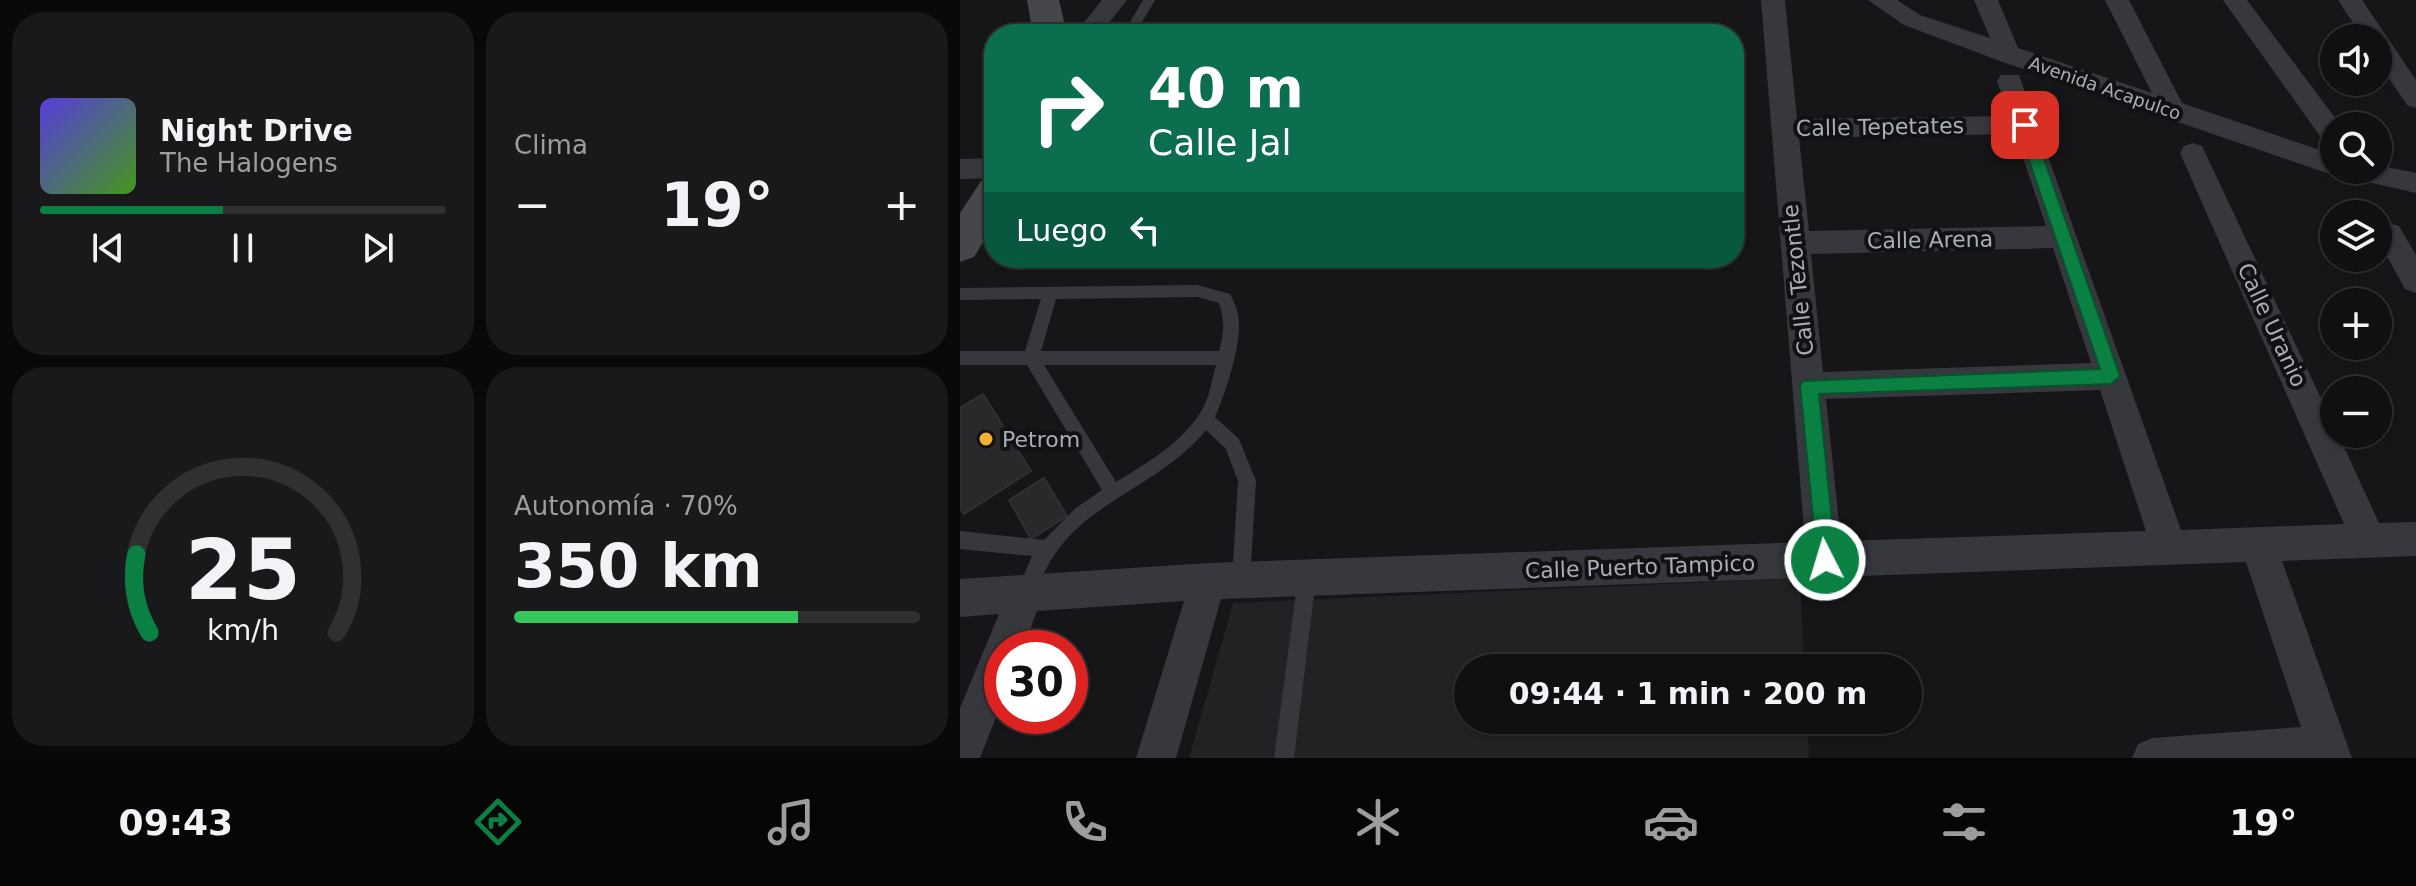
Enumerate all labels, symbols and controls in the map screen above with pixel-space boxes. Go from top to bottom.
map controls [2320,24,2392,448]
button: sound [2320,24,2392,96]
street label: Avenida Acapulco [2026,52,2184,124]
text: 40 m [1148,55,1304,120]
icon: right [1016,56,1120,160]
pin [1991,91,2059,159]
icon: arrive [2003,103,2047,147]
button: search [2320,112,2392,184]
text: Night Drive [160,113,353,148]
street label: Calle Tepetates [1796,113,1964,141]
text: Calle Jal [1148,122,1291,163]
text: Clima [514,130,588,160]
text: The Halogens [160,148,338,178]
text: 19° [660,170,774,240]
text: − [514,179,551,230]
text: + [883,179,920,230]
button: layers [2320,200,2392,272]
street label: Calle Tezontle [1778,203,1818,357]
icon: left [1123,208,1167,252]
text: Luego [1016,213,1107,248]
icon: previous [86,226,130,270]
icon: pause [221,226,265,270]
icon: next [356,226,400,270]
street label: Calle Arena [1867,226,1993,254]
street label: Calle Uranio [2232,259,2312,391]
button: + [2320,288,2392,360]
button: − [2320,376,2392,448]
place label: Petrom [1002,427,1080,452]
marker: Petrom [977,430,995,448]
text: Autonomía · 70% [514,491,738,521]
position arrow [1783,518,1867,602]
text: 25 [185,521,301,618]
text: 350 km [514,531,763,601]
street label: Calle Puerto Tampico [1524,550,1756,584]
text: km/h [207,613,279,647]
speed limit sign: 30 [984,630,1088,734]
text: 09:44 · 1 min · 200 m [1509,676,1867,711]
icon: directions [470,794,526,850]
icon: music [763,794,819,850]
icon: phone [1057,794,1113,850]
icon: climate [1350,794,1406,850]
icon: car [1643,794,1699,850]
icon: filters [1936,794,1992,850]
text: 09:43 [119,802,233,843]
text: 19° [2229,802,2297,843]

